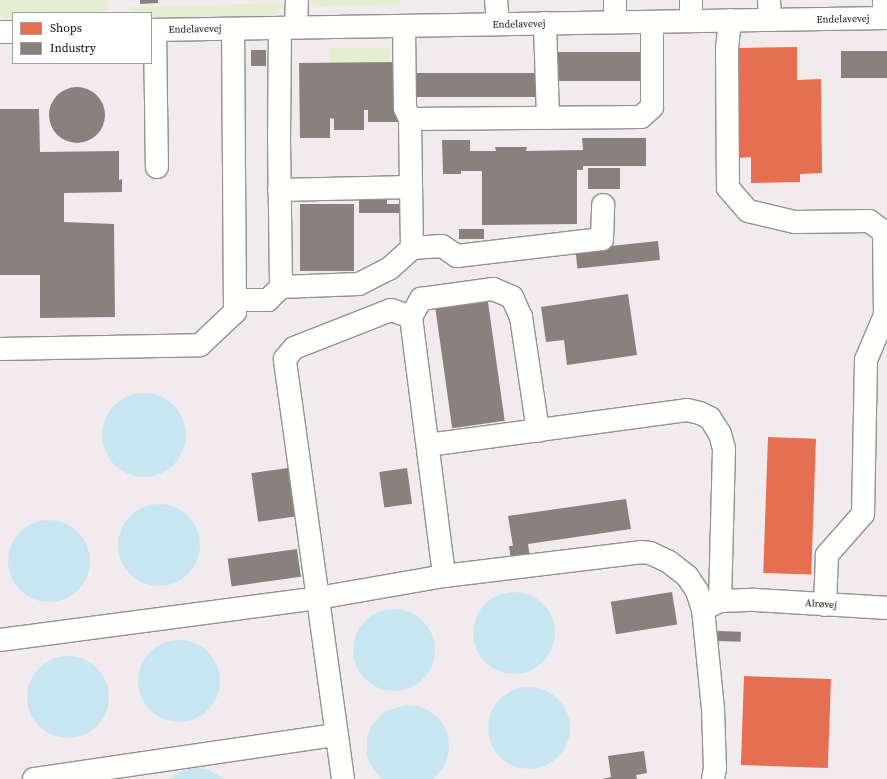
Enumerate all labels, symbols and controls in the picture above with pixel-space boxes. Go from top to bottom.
legend [12,12,152,64]
street label: Endelavevej [816,13,870,25]
street label: Endelavevej [492,18,546,30]
text: Shops [50,20,82,36]
street label: Endelavevej [168,23,222,35]
text: Industry [50,40,96,56]
street label: Alrøvej [805,597,837,611]

